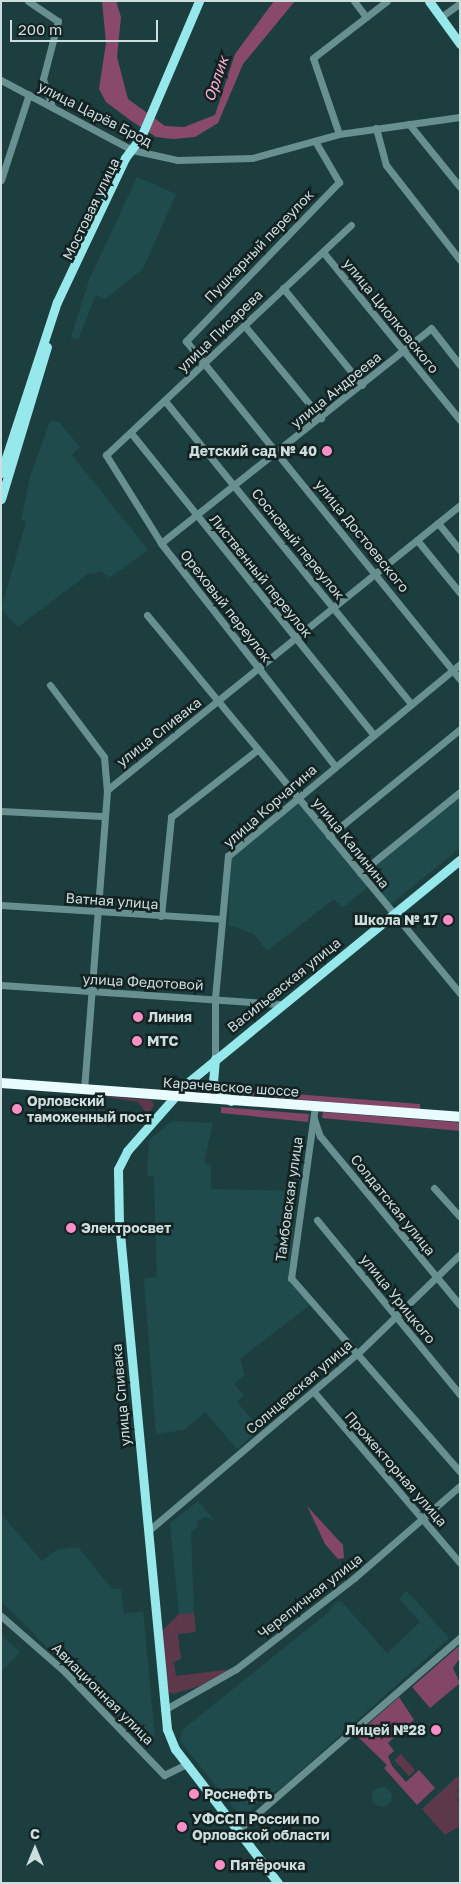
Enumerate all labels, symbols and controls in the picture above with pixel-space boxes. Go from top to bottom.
scale bar [12,10,160,42]
text: 200 m [18,20,62,38]
water label: Орлик [200,54,232,104]
street label: улица Царёв Брод [35,78,155,150]
street label: Мостовая улица [59,155,123,263]
street label: Пушкарный переулок [201,186,317,306]
street label: улица Циолковского [340,255,442,377]
street label: улица Писарева [174,286,266,376]
street label: улица Андреева [287,348,385,432]
place label: Детский сад № 40 [189,443,317,459]
marker: Детский сад № 40 [321,445,333,457]
street label: улица Достоевского [311,476,413,596]
street label: Сосновый переулок [248,485,348,603]
street label: Лиственный переулок [206,511,316,641]
street label: Ореховый переулок [177,546,275,666]
street label: улица Спивака [113,694,205,770]
street label: улица Корчагина [220,761,320,851]
street label: улица Калинина [309,794,393,892]
street label: Ватная улица [65,889,159,913]
place label: Школа № 17 [354,912,438,928]
marker: Школа № 17 [442,914,454,926]
street label: Васильевская улица [224,934,344,1036]
street label: улица Федотовой [82,970,204,994]
place label: Линия [148,1009,192,1025]
marker: Линия [132,1011,144,1023]
place label: МТС [147,1033,178,1049]
marker: МТС [131,1035,143,1047]
street label: Карачевское шоссе [162,1074,300,1100]
place label: Орловский таможенный пост [27,1093,152,1126]
marker: Орловский таможенный пост [11,1103,23,1115]
street label: Тамбовская улица [272,1135,306,1263]
street label: Солдатская улица [347,1151,439,1259]
place label: Электросвет [81,1220,171,1236]
marker: Электросвет [65,1222,77,1234]
street label: улица Урицкого [357,1251,439,1347]
street label: Солнцевская улица [242,1336,356,1438]
street label: улица Спивака [108,1343,134,1447]
street label: Прожекторная улица [341,1408,451,1530]
street label: Черепичная улица [254,1550,366,1642]
street label: Авиационная улица [49,1640,157,1748]
place label: Лицей №28 [345,1722,426,1738]
marker: Лицей №28 [430,1724,442,1736]
place label: Роснефть [204,1786,272,1802]
marker: Роснефть [188,1788,200,1800]
place label: УФССП России по Орловской области [192,1811,330,1844]
marker: УФССП России по Орловской области [176,1821,188,1833]
north arrow [10,1824,60,1874]
text: С [30,1825,40,1842]
place label: Пятёрочка [230,1857,305,1873]
marker: Пятёрочка [214,1859,226,1871]

